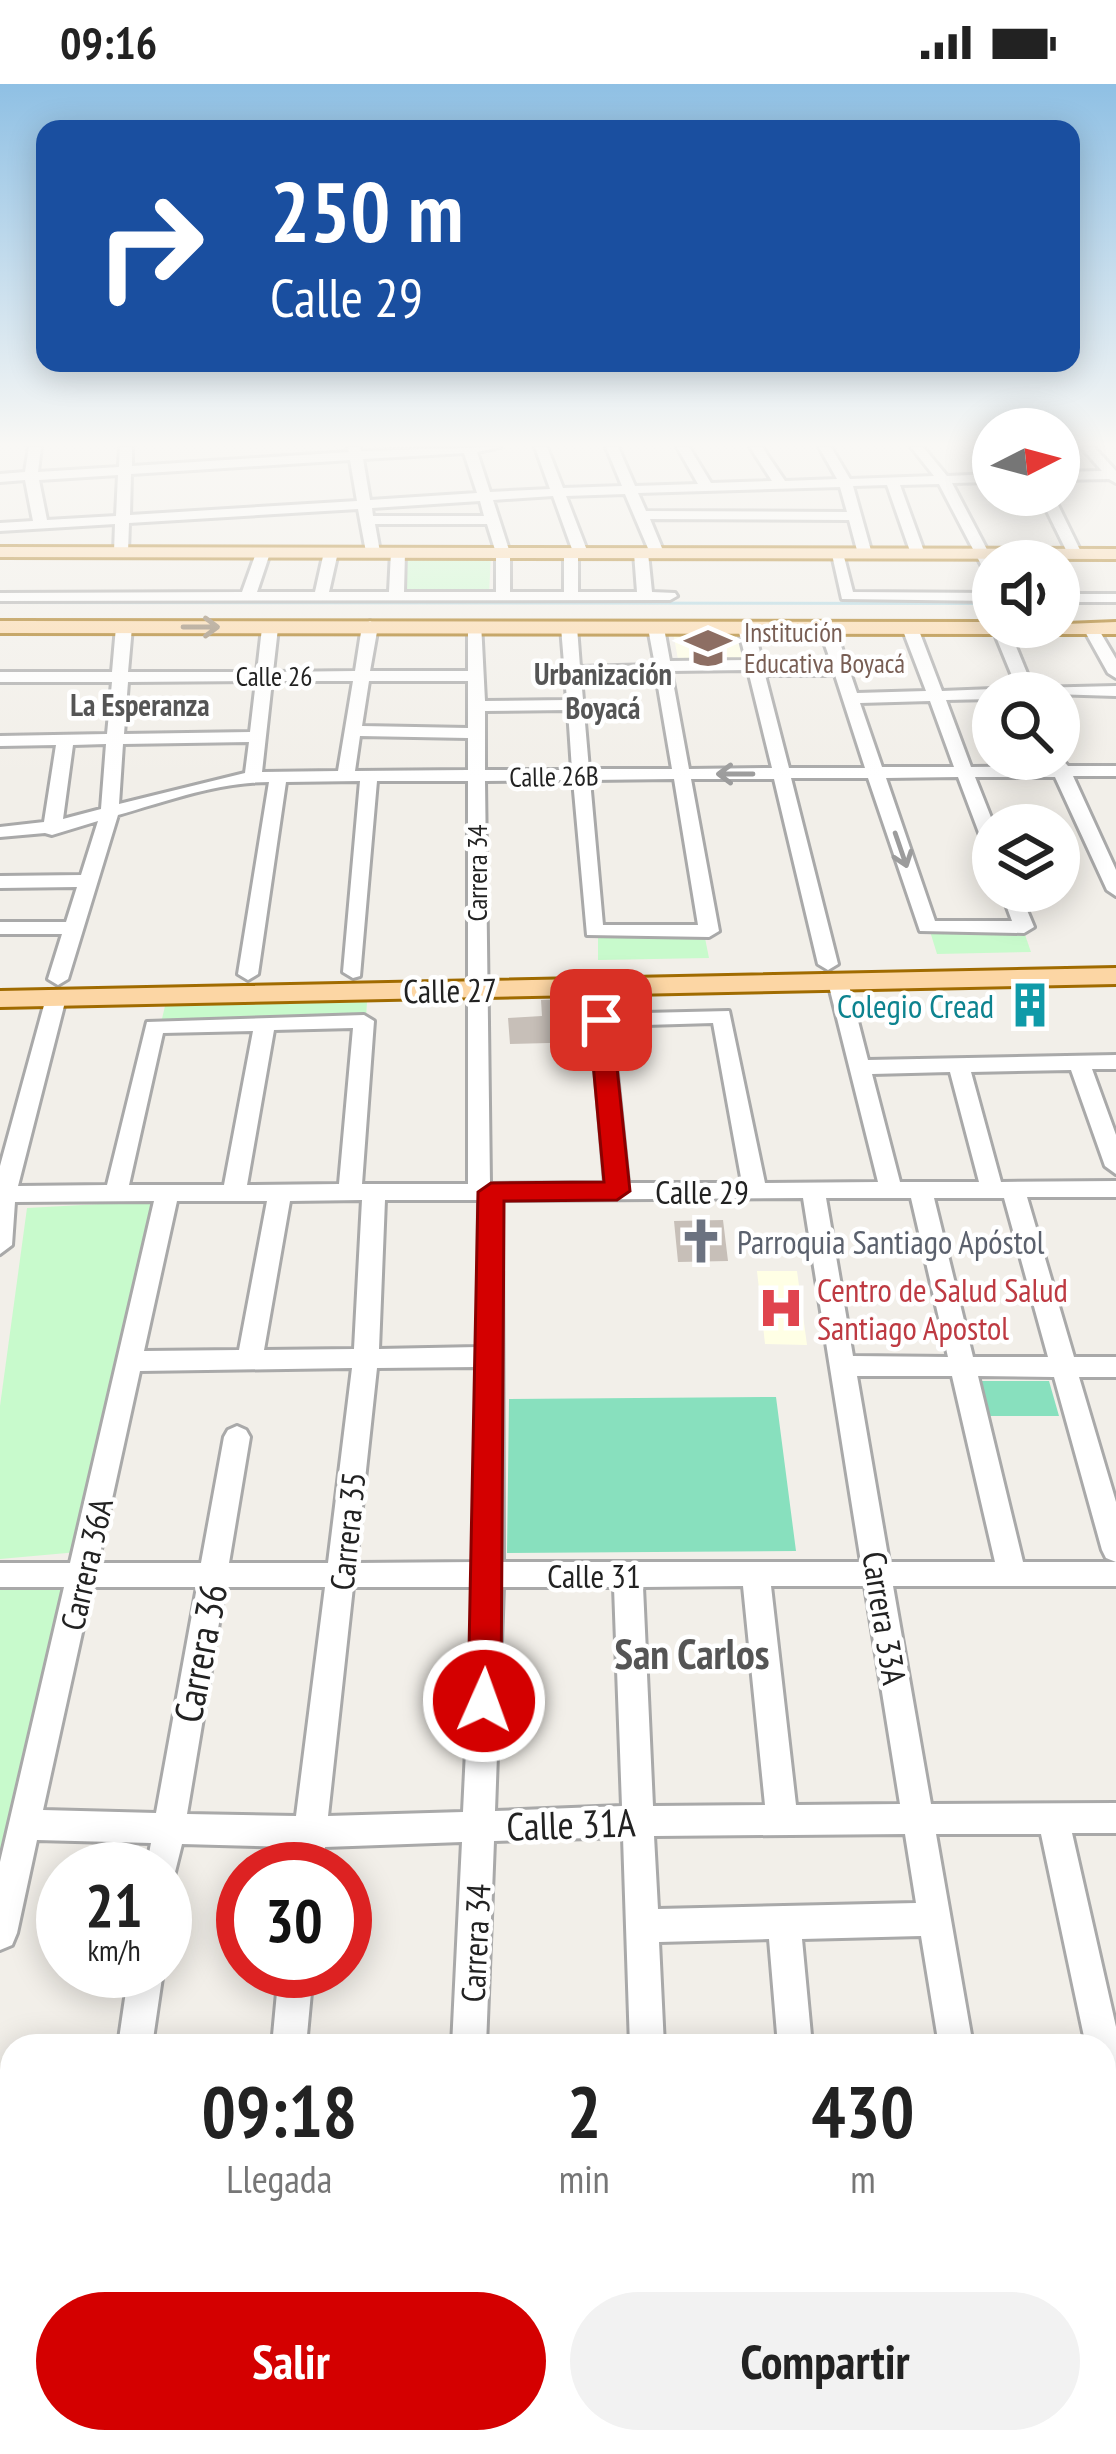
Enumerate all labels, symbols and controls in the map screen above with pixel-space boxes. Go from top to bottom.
text: 09:16 [60,13,157,71]
text: 250 m [270,156,463,265]
icon: right [72,168,228,324]
text: Calle 29 [270,262,423,332]
north arrow [972,408,1080,516]
map controls [972,408,1080,912]
button: sound [972,540,1080,648]
place label: Institución Educativa Boyacá [744,615,905,680]
one-way arrow [181,616,220,638]
school or university icon: Institución Educativa Boyacá [683,623,733,673]
district label: Urbanización Boyacá [534,654,672,727]
street label: Calle 26 [236,659,312,693]
button: search [972,672,1080,780]
district label: La Esperanza [70,685,210,724]
street label: Calle 26B [509,758,599,794]
one-way arrow [716,763,755,785]
button: layers [972,804,1080,912]
street label: Carrera 34 [460,825,494,921]
one-way arrow [891,830,913,868]
street label: Calle 27 [403,968,497,1012]
pin [550,969,652,1071]
building icon: Colegio Cread [1005,980,1055,1030]
place label: Colegio Cread [837,984,994,1027]
icon: arrive [568,987,634,1053]
street label: Calle 29 [655,1170,749,1213]
church icon: Parroquia Santiago Apóstol [676,1216,726,1266]
place label: Parroquia Santiago Apóstol [737,1220,1045,1263]
place label: Centro de Salud Salud Santiago Apostol [817,1268,1068,1349]
hospital icon: Centro de Salud Salud Santiago Apostol [756,1283,806,1333]
street label: Carrera 35 [319,1470,375,1592]
street label: Carrera 36A [50,1493,122,1634]
street label: Carrera 33A [853,1548,917,1688]
street label: Calle 31 [547,1554,641,1597]
street label: Carrera 36 [162,1579,238,1727]
district label: San Carlos [615,1626,769,1681]
position arrow [421,1638,547,1764]
street label: Calle 31A [506,1796,637,1852]
speed limit sign: 30 [216,1842,372,1998]
text: 21 [85,1866,143,1944]
street label: Carrera 34 [450,1883,500,2003]
text: km/h [87,1930,141,1969]
text: 09:18 [202,2064,357,2157]
text: 2 [567,2064,601,2157]
text: 430 [811,2064,914,2157]
text: Llegada [226,2153,332,2204]
text: min [559,2153,610,2204]
text: m [850,2153,876,2204]
button: Salir [36,2292,546,2430]
button: Compartir [570,2292,1080,2430]

